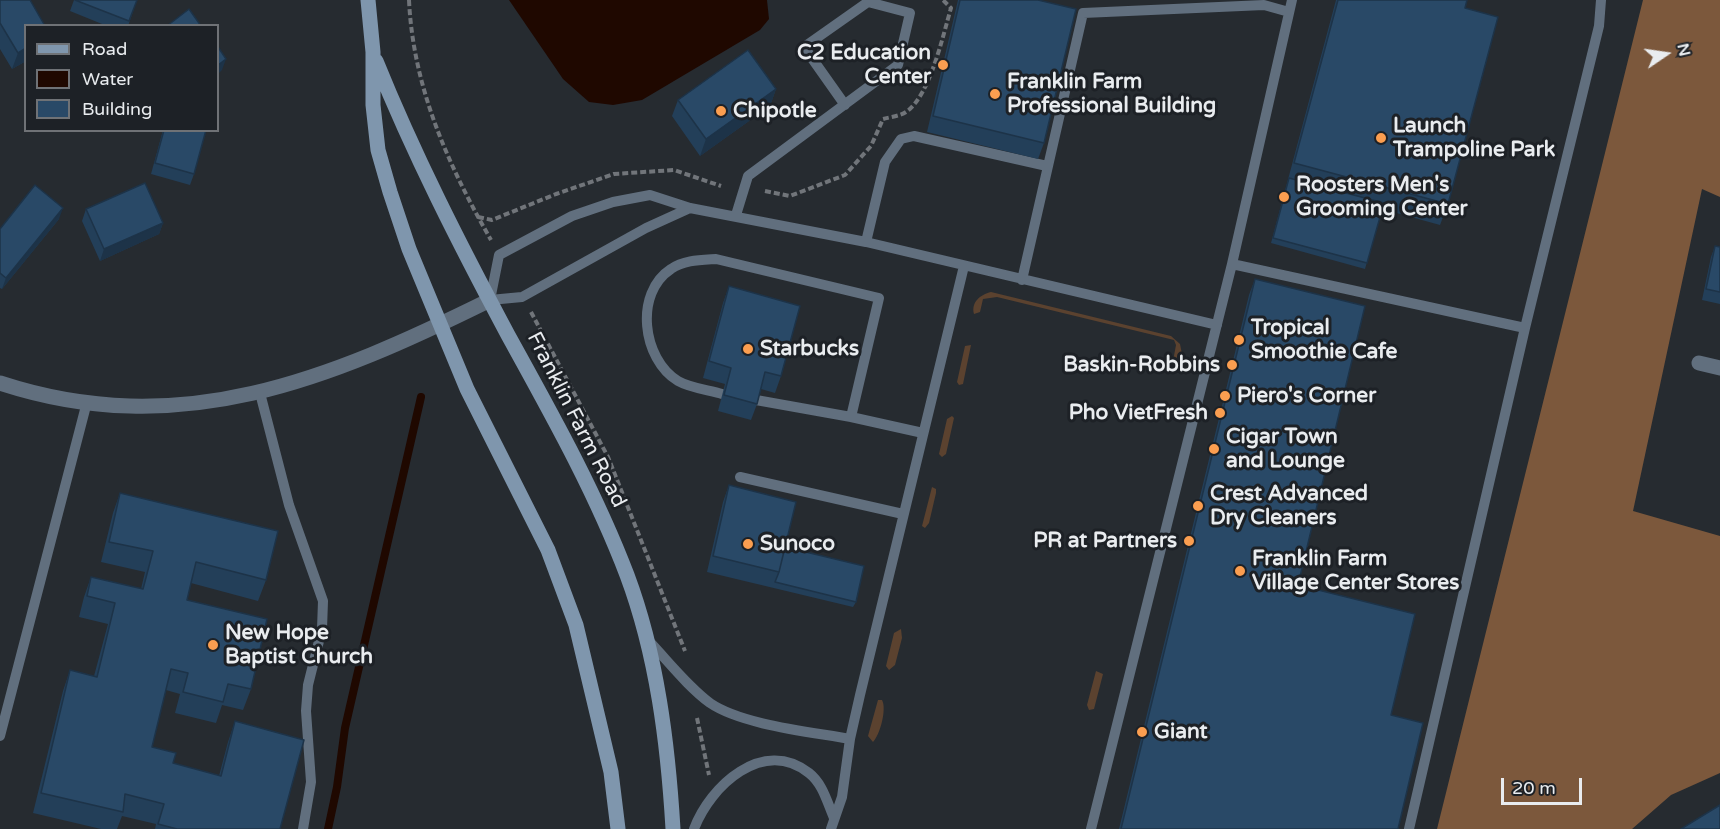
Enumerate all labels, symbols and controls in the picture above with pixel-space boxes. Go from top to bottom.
legend [24,24,219,132]
north arrow [1636,24,1696,84]
text: Road [82,38,127,60]
place label: C2 Education Center [797,40,931,90]
text: N [1672,41,1695,58]
marker: C2 Education Center [936,58,950,72]
text: Water [82,68,133,90]
place label: Franklin Farm Professional Building [1007,69,1216,119]
marker: Franklin Farm Professional Building [988,87,1002,101]
text: Building [82,98,152,120]
place label: Chipotle [733,98,817,124]
marker: Chipotle [714,104,728,118]
place label: Launch Trampoline Park [1393,113,1555,163]
marker: Launch Trampoline Park [1374,131,1388,145]
place label: Roosters Men's Grooming Center [1296,172,1468,222]
marker: Roosters Men's Grooming Center [1277,190,1291,204]
place label: Tropical Smoothie Cafe [1251,315,1397,365]
street label: Franklin Farm Road [521,328,631,512]
marker: Tropical Smoothie Cafe [1232,333,1246,347]
place label: Starbucks [760,336,859,362]
marker: Starbucks [741,342,755,356]
place label: Baskin-Robbins [1063,352,1220,378]
marker: Baskin-Robbins [1225,358,1239,372]
place label: Piero's Corner [1237,383,1376,409]
marker: Piero's Corner [1218,389,1232,403]
place label: Pho VietFresh [1069,400,1208,426]
marker: Pho VietFresh [1213,406,1227,420]
place label: Cigar Town and Lounge [1226,424,1345,474]
marker: Cigar Town and Lounge [1207,442,1221,456]
place label: Crest Advanced Dry Cleaners [1210,481,1368,531]
marker: Crest Advanced Dry Cleaners [1191,499,1205,513]
place label: PR at Partners [1033,528,1177,554]
place label: Sunoco [760,531,835,557]
marker: PR at Partners [1182,534,1196,548]
marker: Sunoco [741,537,755,551]
place label: Franklin Farm Village Center Stores [1252,546,1459,596]
marker: Franklin Farm Village Center Stores [1233,564,1247,578]
place label: New Hope Baptist Church [225,620,373,670]
marker: New Hope Baptist Church [206,638,220,652]
place label: Giant [1154,719,1207,745]
marker: Giant [1135,725,1149,739]
scale bar [1504,766,1585,804]
text: 20 m [1512,777,1556,799]

